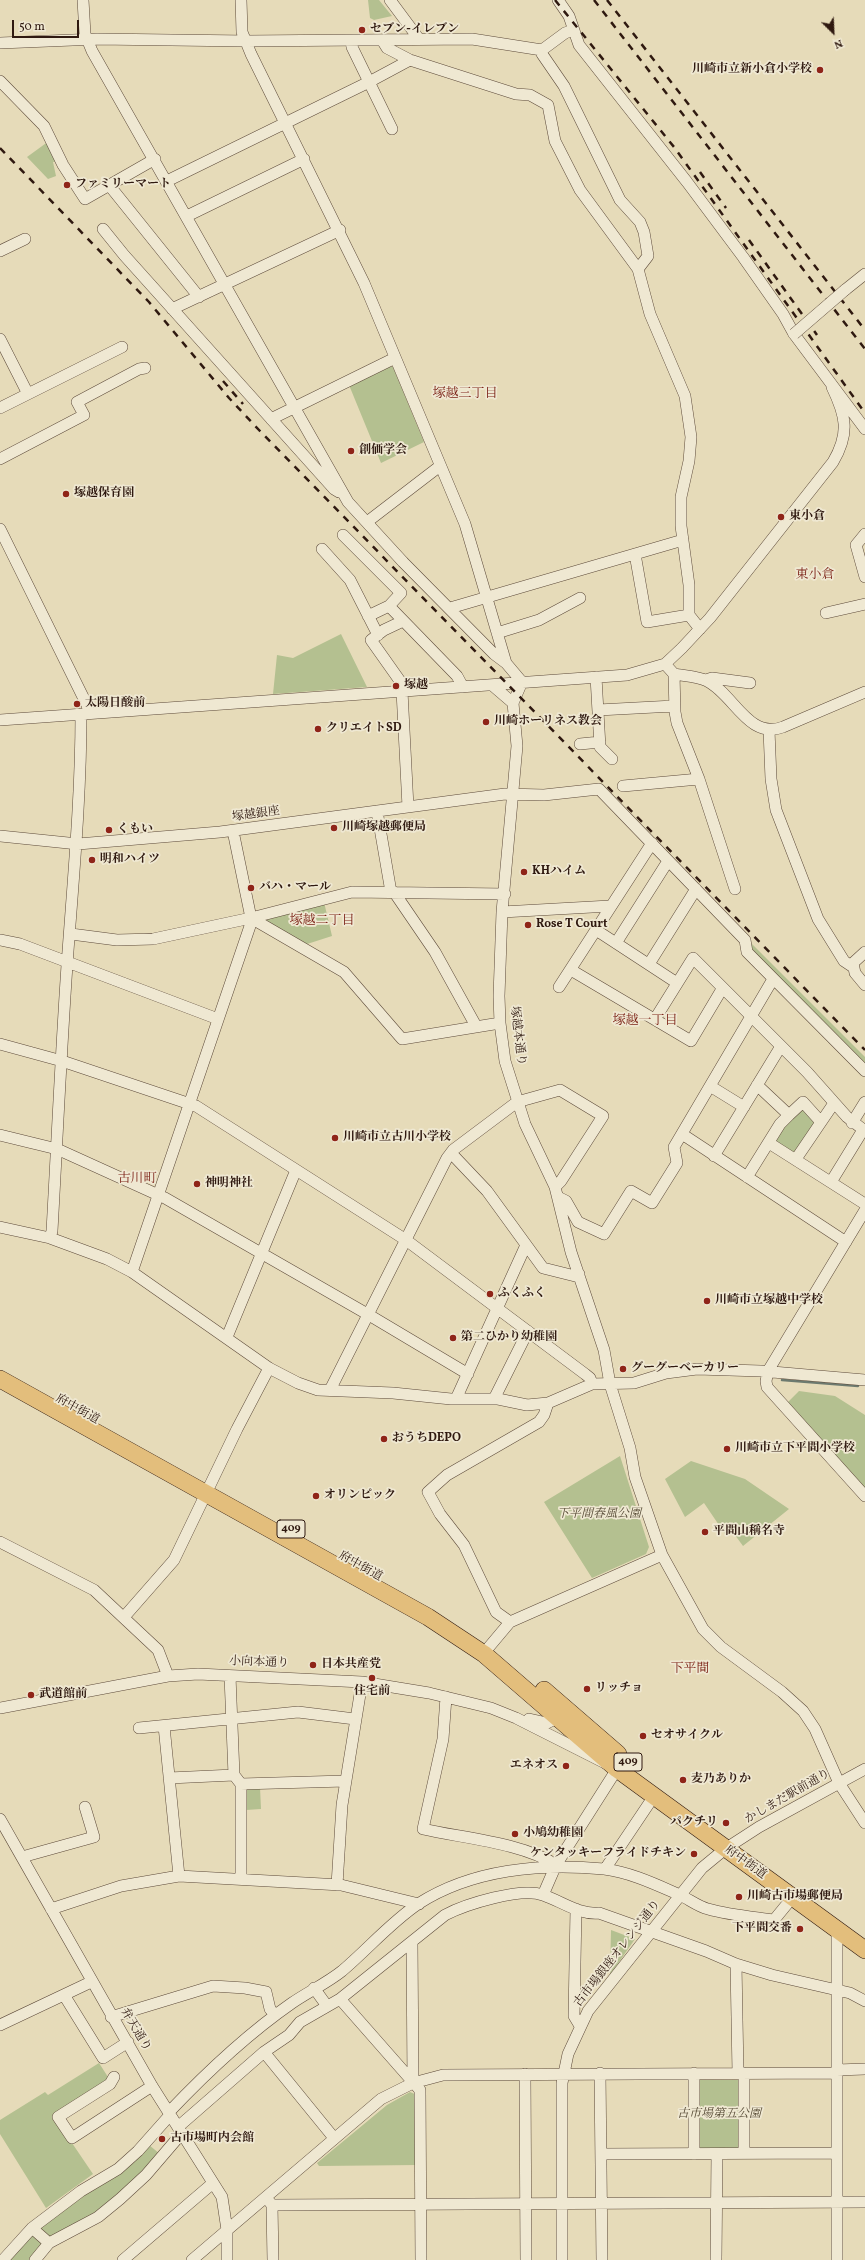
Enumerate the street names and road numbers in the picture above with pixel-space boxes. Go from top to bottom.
street label: 塚越銀座 [231,805,281,825]
street label: 塚越本通り [506,1005,528,1067]
street label: 府中街道 [53,1392,101,1428]
road number: 409 [277,1520,305,1538]
street label: 府中街道 [336,1549,384,1585]
street label: 小向本通り [229,1655,289,1671]
road number: 409 [614,1753,642,1771]
street label: かしまだ駅前通り [743,1767,833,1827]
street label: 府中街道 [721,1843,769,1883]
street label: 古市場銀座オレンジ通り [572,1898,664,2010]
street label: 弁天通り [116,2006,154,2054]

